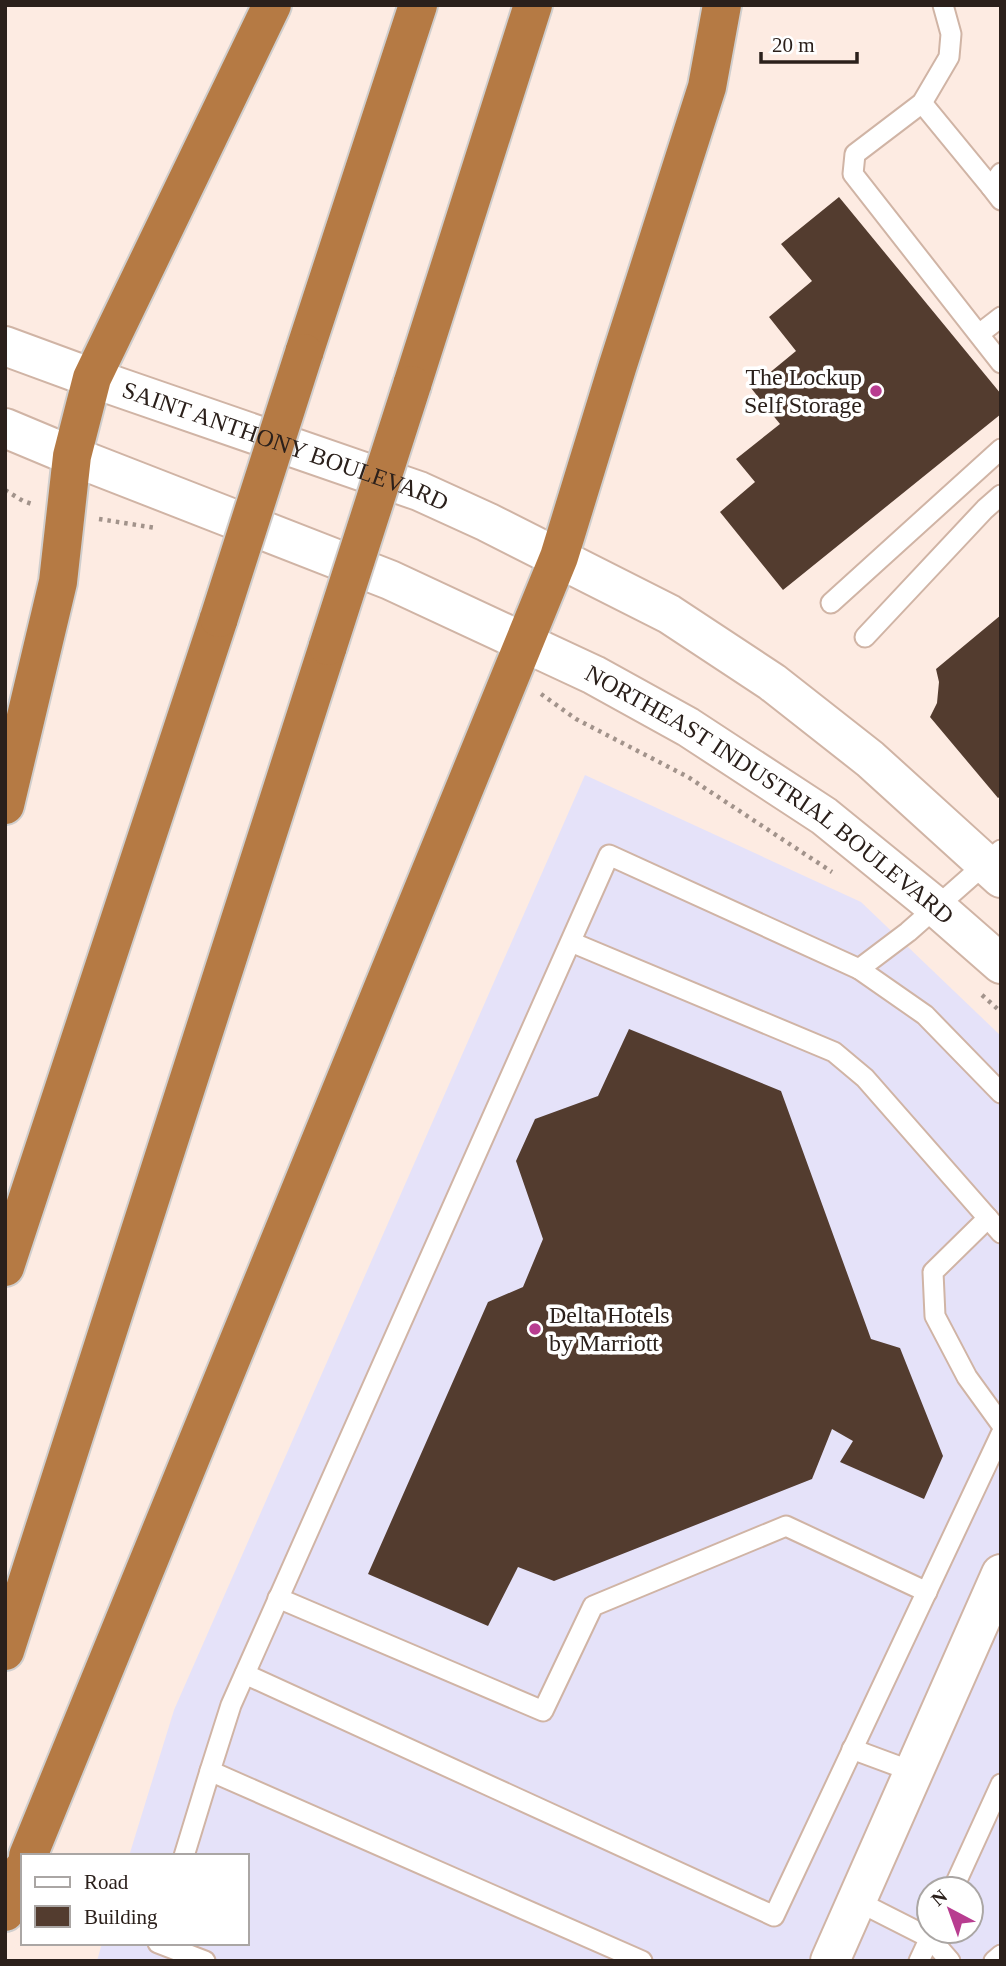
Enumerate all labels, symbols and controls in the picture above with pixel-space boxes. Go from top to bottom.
scale bar [761,21,857,65]
text: 20 m [772,33,815,57]
place label: The Lockup Self Storage [744,364,862,418]
street label: SAINT ANTHONY BOULEVARD [119,377,453,516]
marker: The Lockup Self Storage [868,383,884,399]
street label: NORTHEAST INDUSTRIAL BOULEVARD [581,660,959,929]
place label: Delta Hotels by Marriott [549,1302,670,1356]
marker: Delta Hotels by Marriott [527,1321,543,1337]
legend [21,1854,248,1945]
text: Road [84,1870,129,1894]
north arrow [915,1875,985,1945]
text: N [927,1885,951,1910]
text: Building [84,1905,158,1929]

